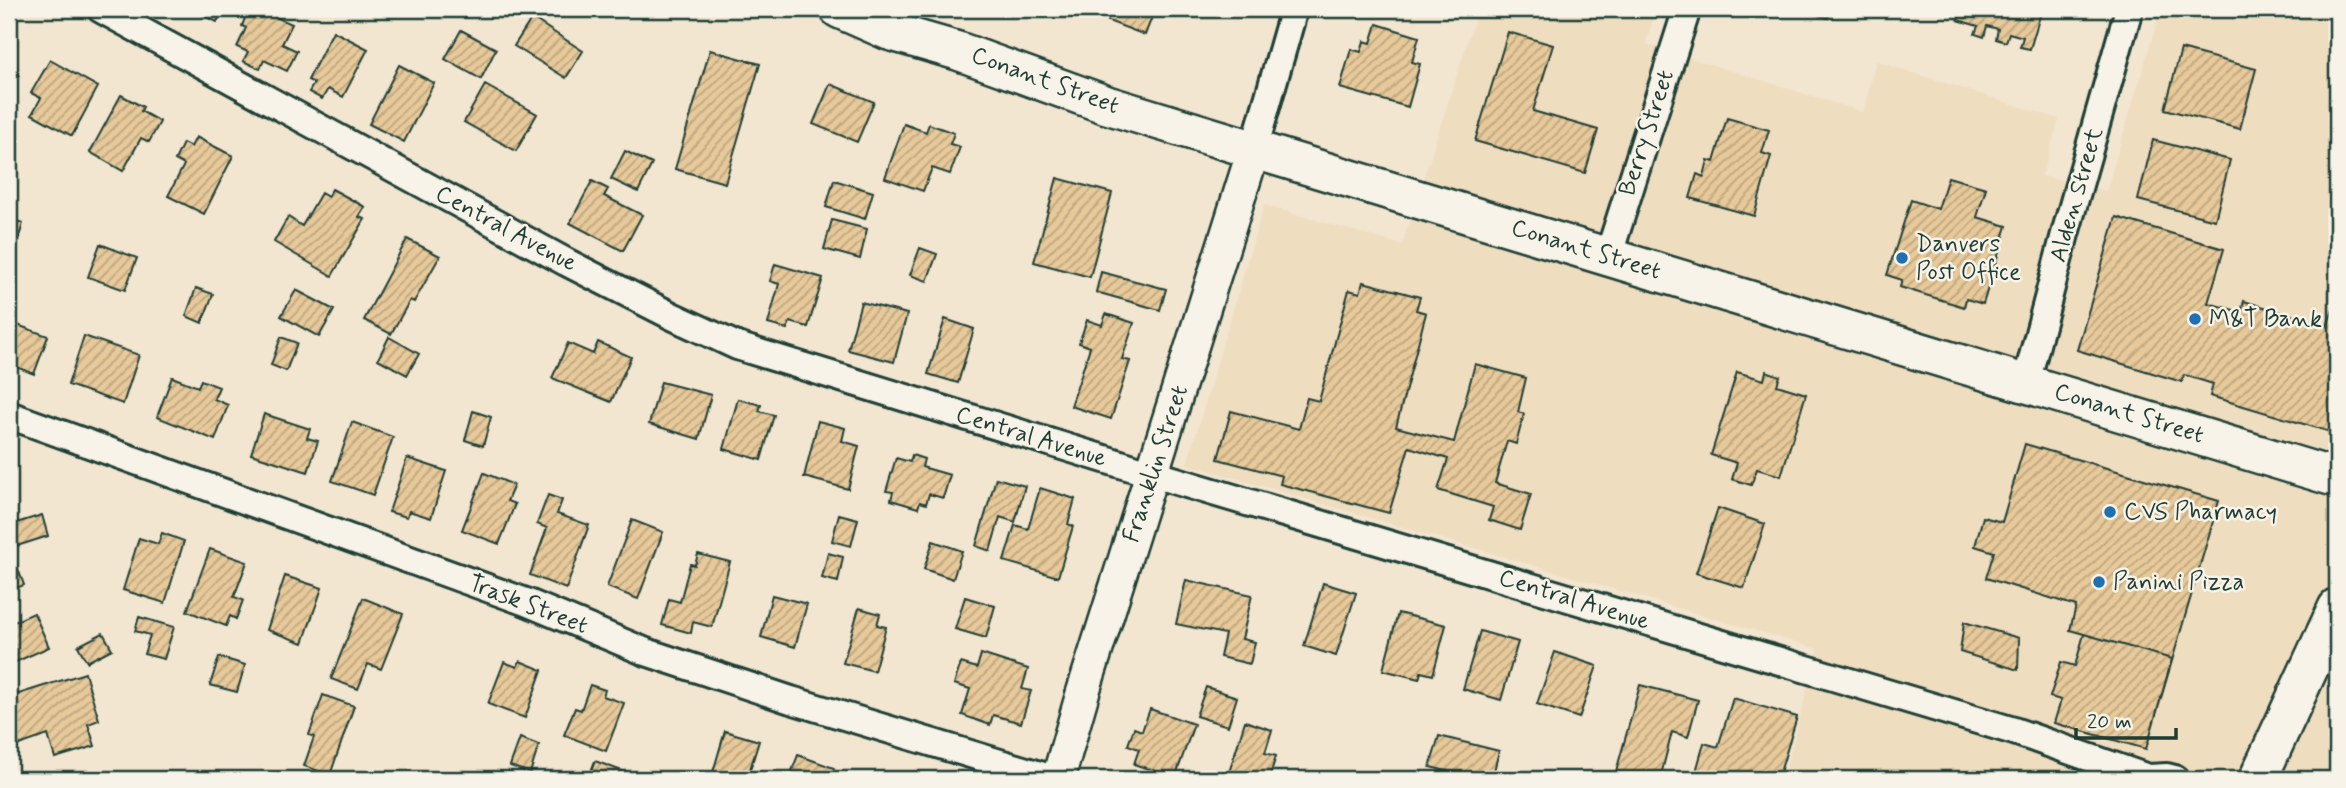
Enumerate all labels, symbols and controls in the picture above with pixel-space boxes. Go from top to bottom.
street label: Conant Street [967,40,1123,122]
street label: Berry Street [1612,66,1682,200]
street label: Alden Street [2043,124,2111,266]
street label: Central Avenue [430,179,582,279]
street label: Conant Street [1507,213,1665,287]
place label: Danvers Post Office [1916,229,2021,288]
marker: Danvers Post Office [1894,250,1910,266]
place label: M&T Bank [2209,304,2322,335]
marker: M&T Bank [2187,311,2203,327]
street label: Conant Street [2050,377,2208,451]
street label: Franklin Street [1116,381,1196,547]
street label: Central Avenue [952,399,1110,475]
place label: CVS Pharmacy [2124,497,2277,528]
marker: CVS Pharmacy [2102,504,2118,520]
street label: Central Avenue [1495,562,1653,638]
place label: Panini Pizza [2113,567,2244,598]
street label: Trask Street [464,568,592,642]
marker: Panini Pizza [2091,574,2107,590]
scale bar [2076,697,2176,741]
text: 20 m [2087,708,2132,736]

